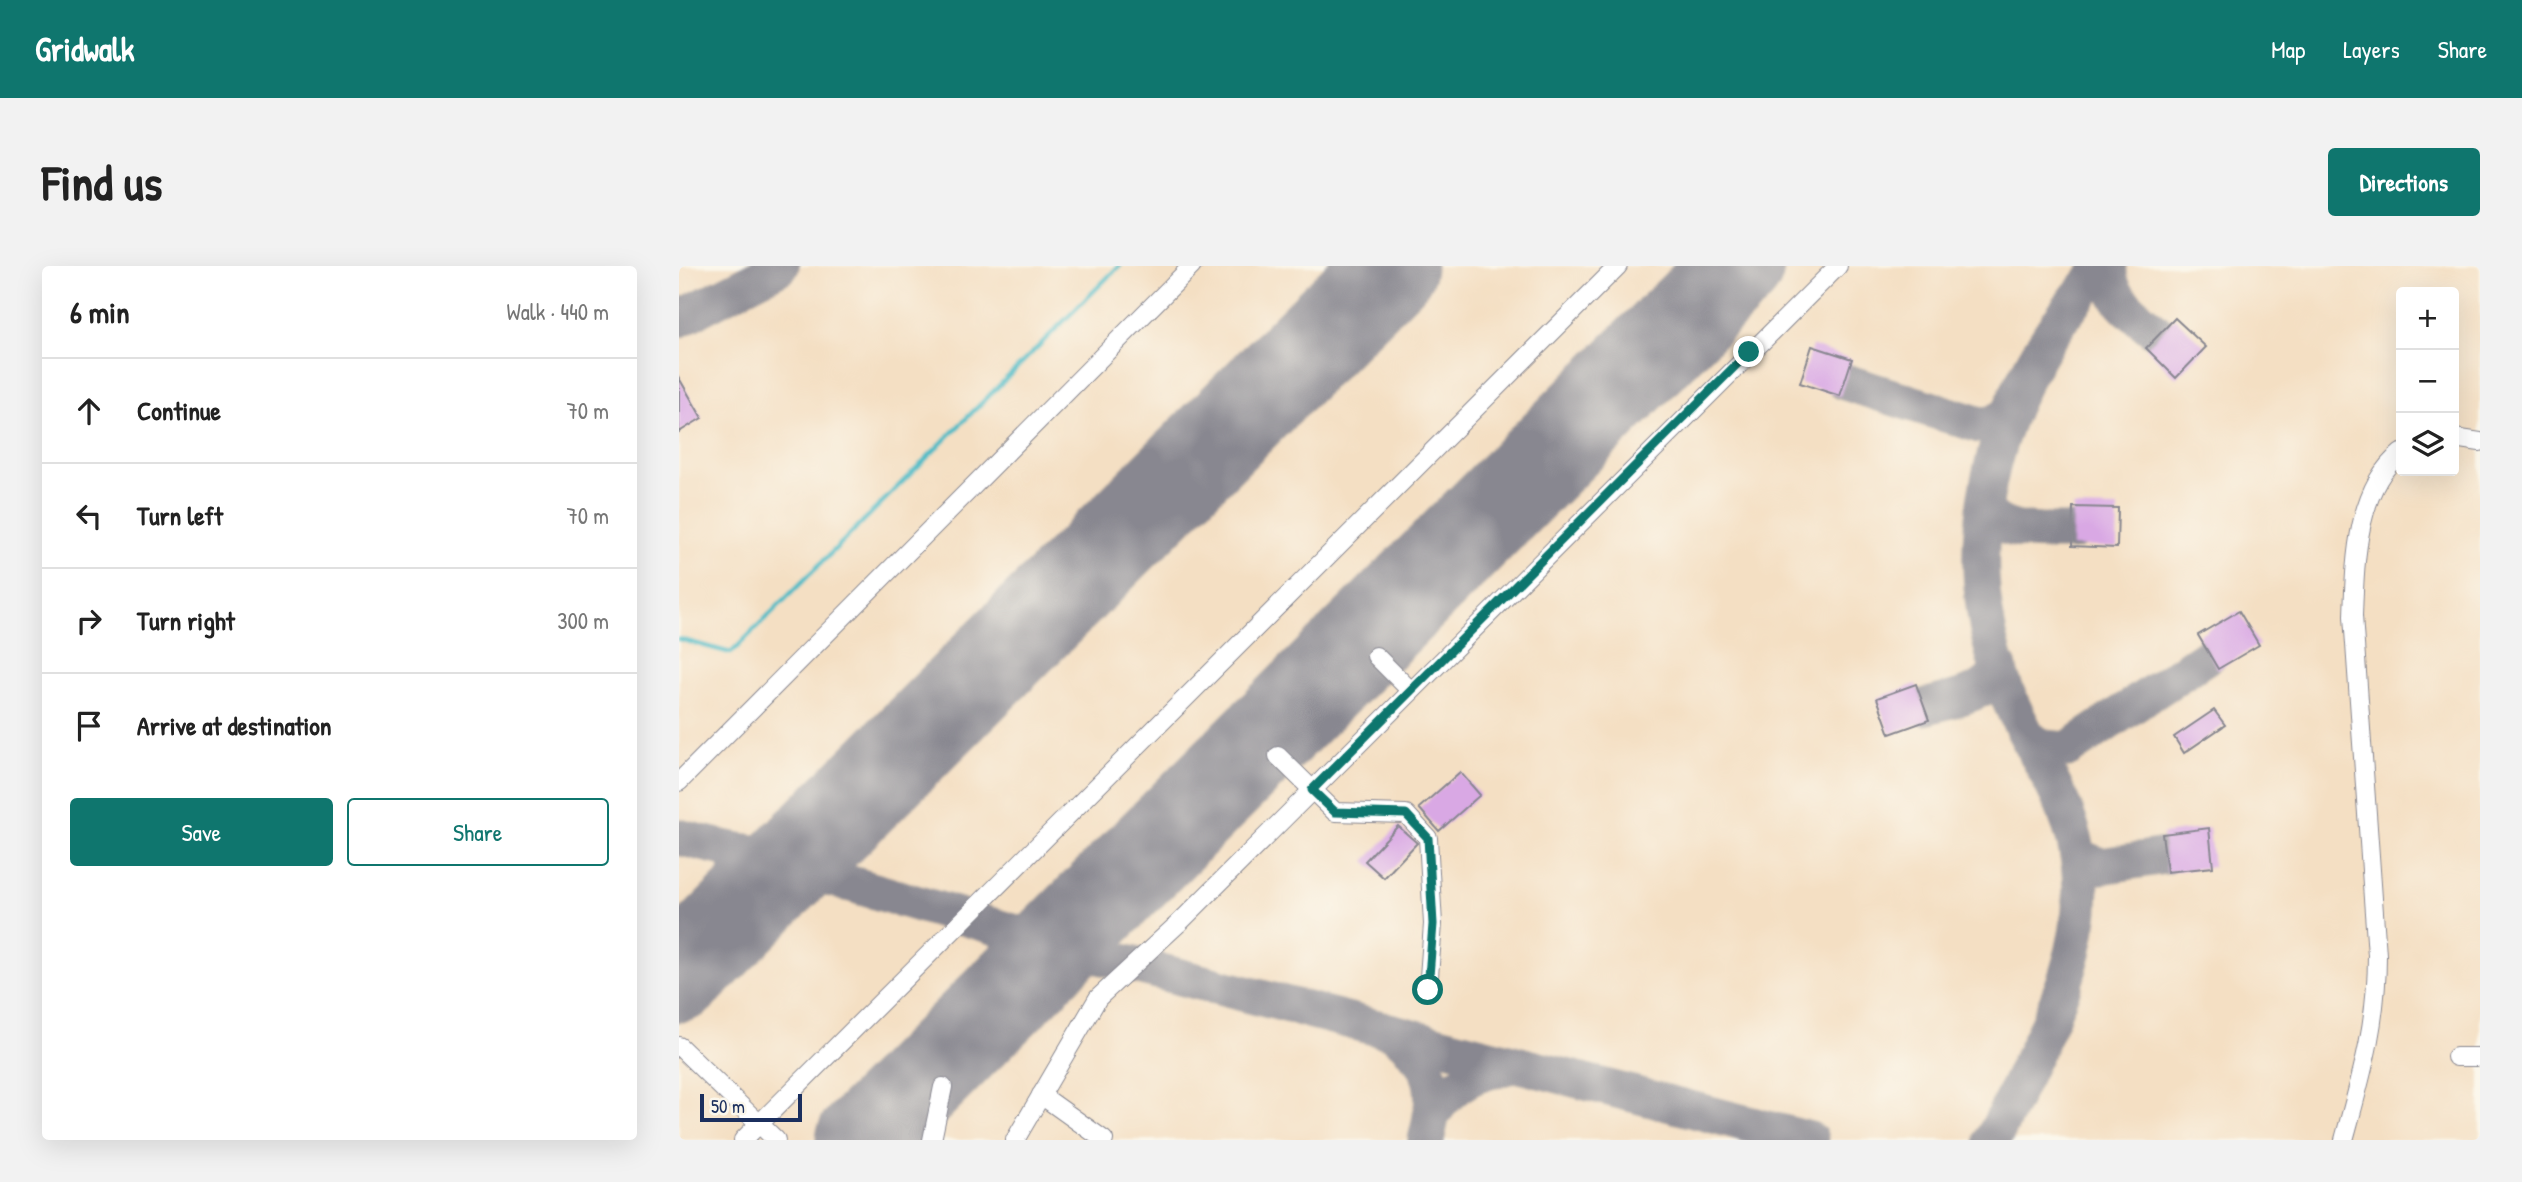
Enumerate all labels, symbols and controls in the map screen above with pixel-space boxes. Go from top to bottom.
text: Gridwalk [35,27,135,71]
text: Map [2271,33,2305,65]
text: Layers [2343,33,2400,65]
text: Share [2438,33,2487,65]
button: Directions [2328,148,2480,216]
text: Find us [42,149,162,215]
map controls [2396,287,2459,476]
button: + [2396,287,2459,350]
text: 6 min [70,292,130,332]
text: Walk · 440 m [506,296,609,327]
route end [1733,336,1764,367]
button: − [2396,350,2459,413]
icon: ahead [70,392,108,430]
text: Continue [137,393,221,428]
text: 70 m [566,395,609,426]
button: layers [2396,413,2459,476]
icon: left [70,497,108,535]
text: Turn left [137,498,223,533]
text: 70 m [566,500,609,531]
icon: right [70,602,108,640]
text: Turn right [137,603,235,638]
text: 300 m [557,605,609,636]
icon: arrive [70,707,108,745]
text: Arrive at destination [137,708,332,743]
button: Save [70,798,333,866]
button: Share [347,798,609,866]
route start [1412,974,1443,1005]
scale bar [700,1091,801,1123]
text: 50 m [711,1093,745,1119]

